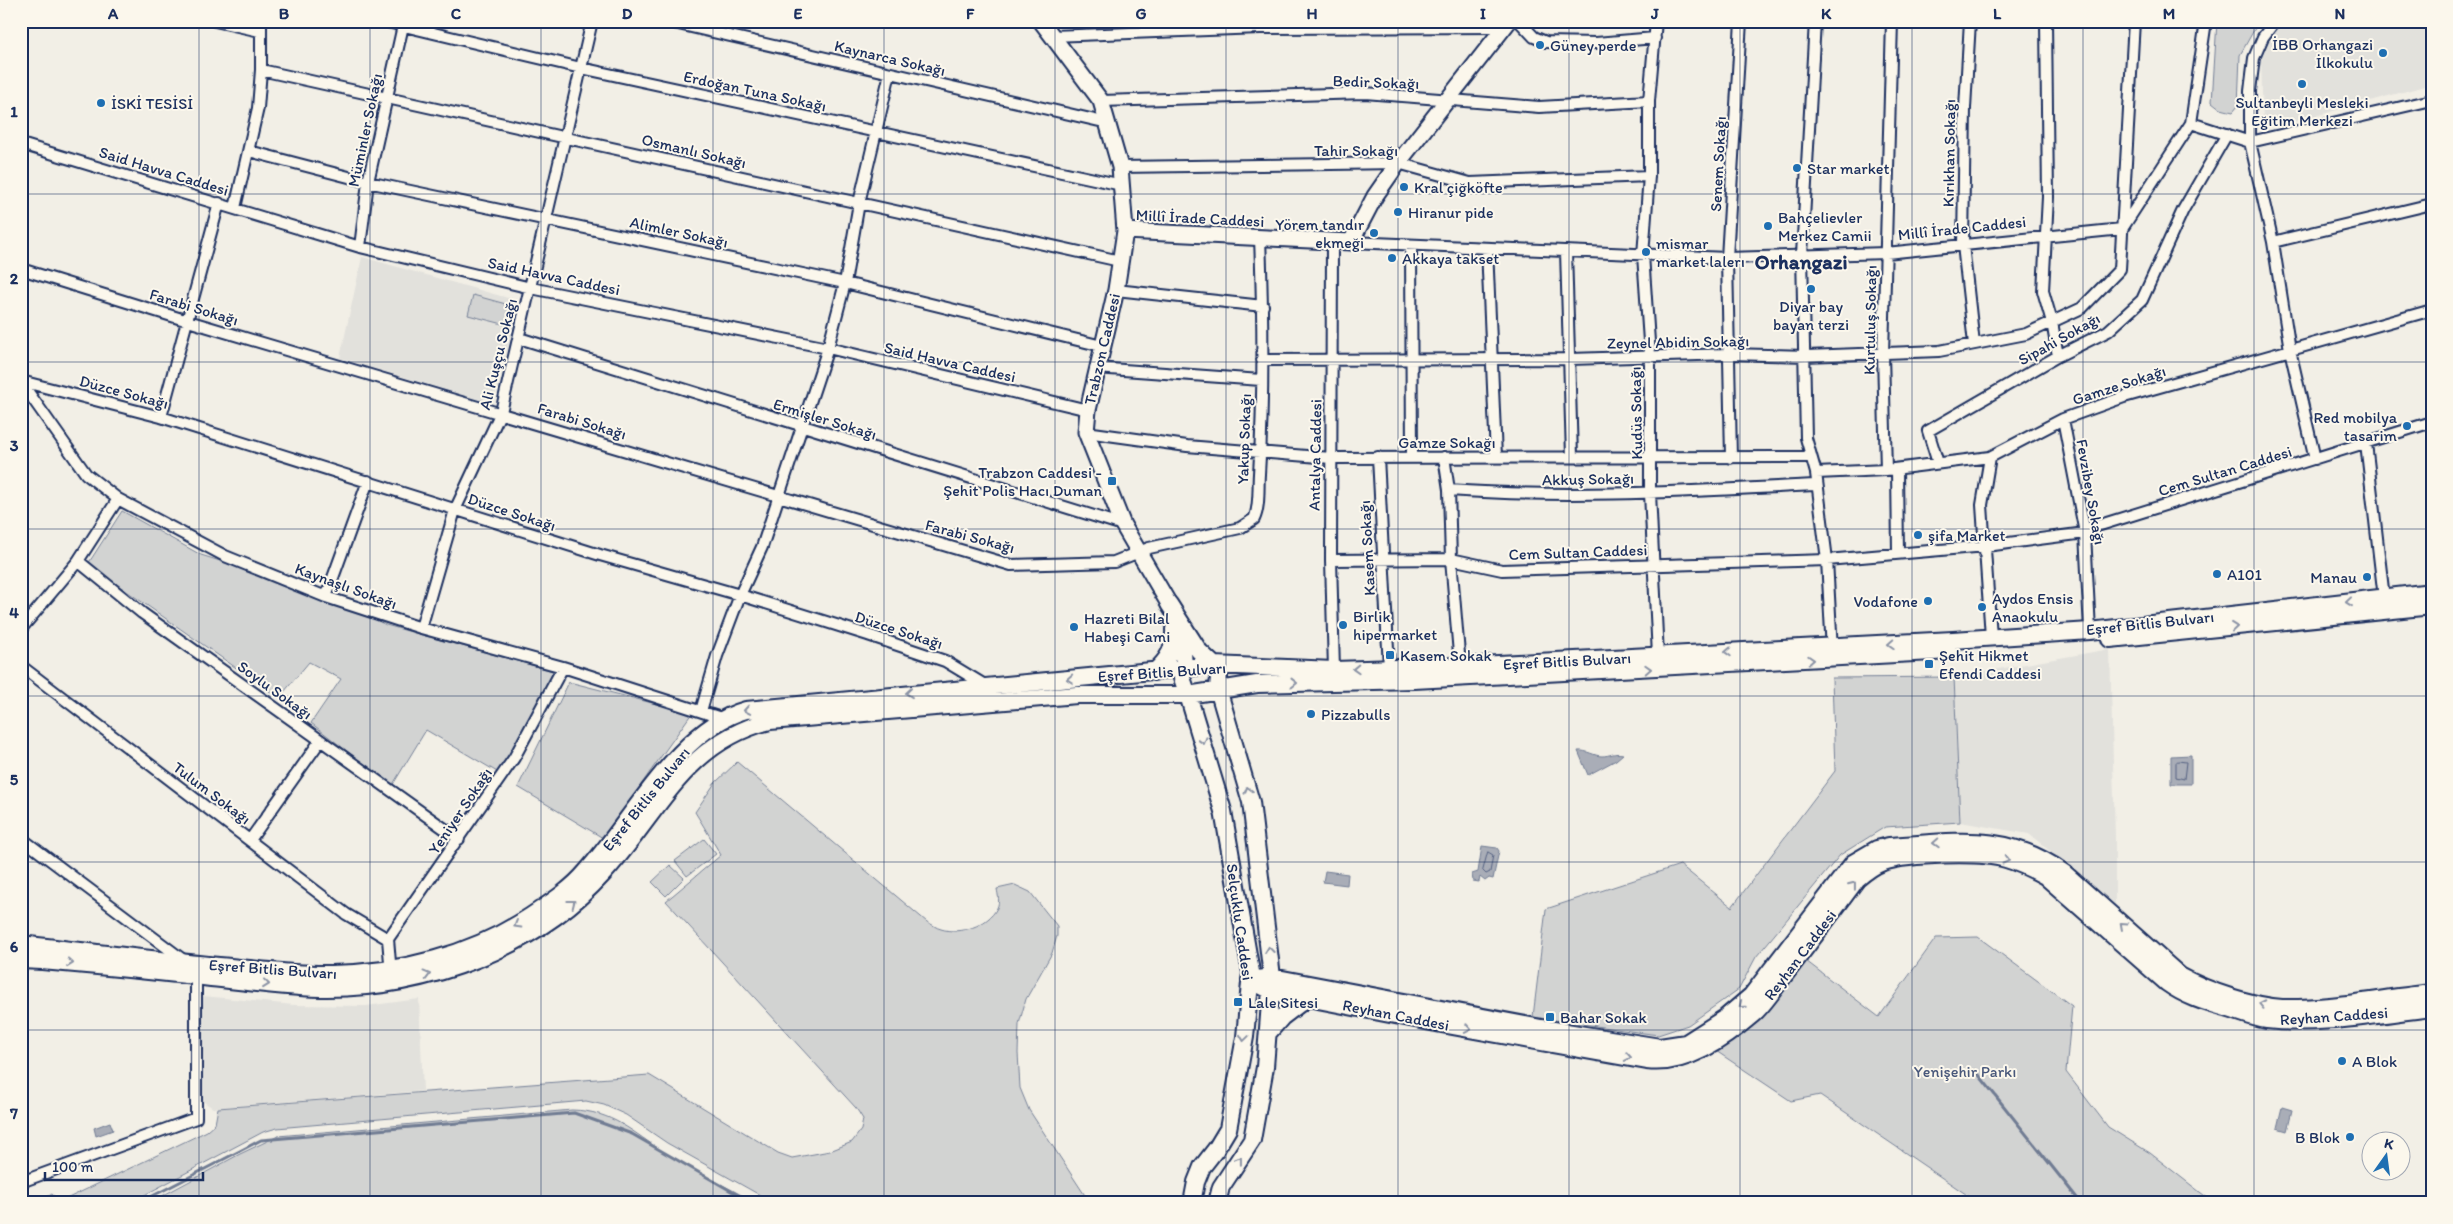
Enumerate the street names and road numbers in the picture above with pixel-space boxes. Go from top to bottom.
street label: Kaynarca Sokağı [833,36,947,80]
street label: Erdoğan Tuna Sokağı [682,67,828,115]
street label: Bedir Sokağı [1332,71,1420,93]
street label: Müminler Sokağı [344,72,386,188]
street label: Kırıkhan Sokağı [1939,99,1959,207]
street label: Senem Sokağı [1706,116,1730,212]
street label: Osmanlı Sokağı [640,130,748,172]
street label: Tahir Sokağı [1314,141,1398,160]
street label: Said Havva Caddesi [97,142,231,200]
street label: Millî İrade Caddesi [1135,205,1265,231]
street label: Alimler Sokağı [628,212,730,252]
street label: Millî İrade Caddesi [1897,212,2027,244]
street label: Said Havva Caddesi [486,253,622,299]
street label: Kurtuluş Sokağı [1860,265,1880,375]
street label: Farabi Sokağı [147,284,241,330]
street label: Trabzon Caddesi [1080,291,1124,407]
street label: Ali Kuşçu Sokağı [475,296,521,412]
street label: Sipahi Sokağı [2015,309,2103,369]
street label: Zeynel Abidin Sokağı [1607,331,1749,353]
street label: Said Havva Caddesi [882,338,1018,386]
street label: Gamze Sokağı [2070,361,2168,409]
street label: Kudüs Sokağı [1626,366,1646,460]
street label: Düzce Sokağı [77,371,171,413]
street label: Yakup Sokağı [1233,393,1255,485]
street label: Ermişler Sokağı [771,394,879,444]
street label: Farabi Sokağı [535,398,629,444]
street label: Antalya Caddesi [1305,399,1325,511]
street label: Gamze Sokağı [1398,433,1496,452]
street label: Fevzibey Sokağı [2072,438,2110,546]
street label: Cem Sultan Caddesi [2156,442,2294,500]
street label: Akkuş Sokağı [1542,469,1634,489]
street label: Düzce Sokağı [466,489,558,535]
street label: Kasem Sokağı [1355,500,1379,596]
street label: Farabi Sokağı [923,515,1017,557]
street label: Cem Sultan Caddesi [1508,540,1648,564]
street label: Kaynaşlı Sokağı [292,559,400,613]
street label: Düzce Sokağı [853,607,945,653]
street label: Eşref Bitlis Bulvarı [2085,607,2215,639]
street label: Eşref Bitlis Bulvarı [1502,648,1632,674]
street label: Soylu Sokağı [234,657,316,723]
street label: Eşref Bitlis Bulvarı [1097,658,1227,686]
street label: Eşref Bitlis Bulvarı [598,743,694,855]
street label: Tulum Sokağı [169,758,255,828]
street label: Yeniyer Sokağı [424,764,496,858]
street label: Selçuklu Caddesi [1222,863,1258,981]
street label: Reyhan Caddesi [1760,906,1840,1004]
street label: Eşref Bitlis Bulvarı [208,955,338,983]
street label: Reyhan Caddesi [1341,995,1451,1035]
street label: Reyhan Caddesi [2279,1003,2389,1029]

